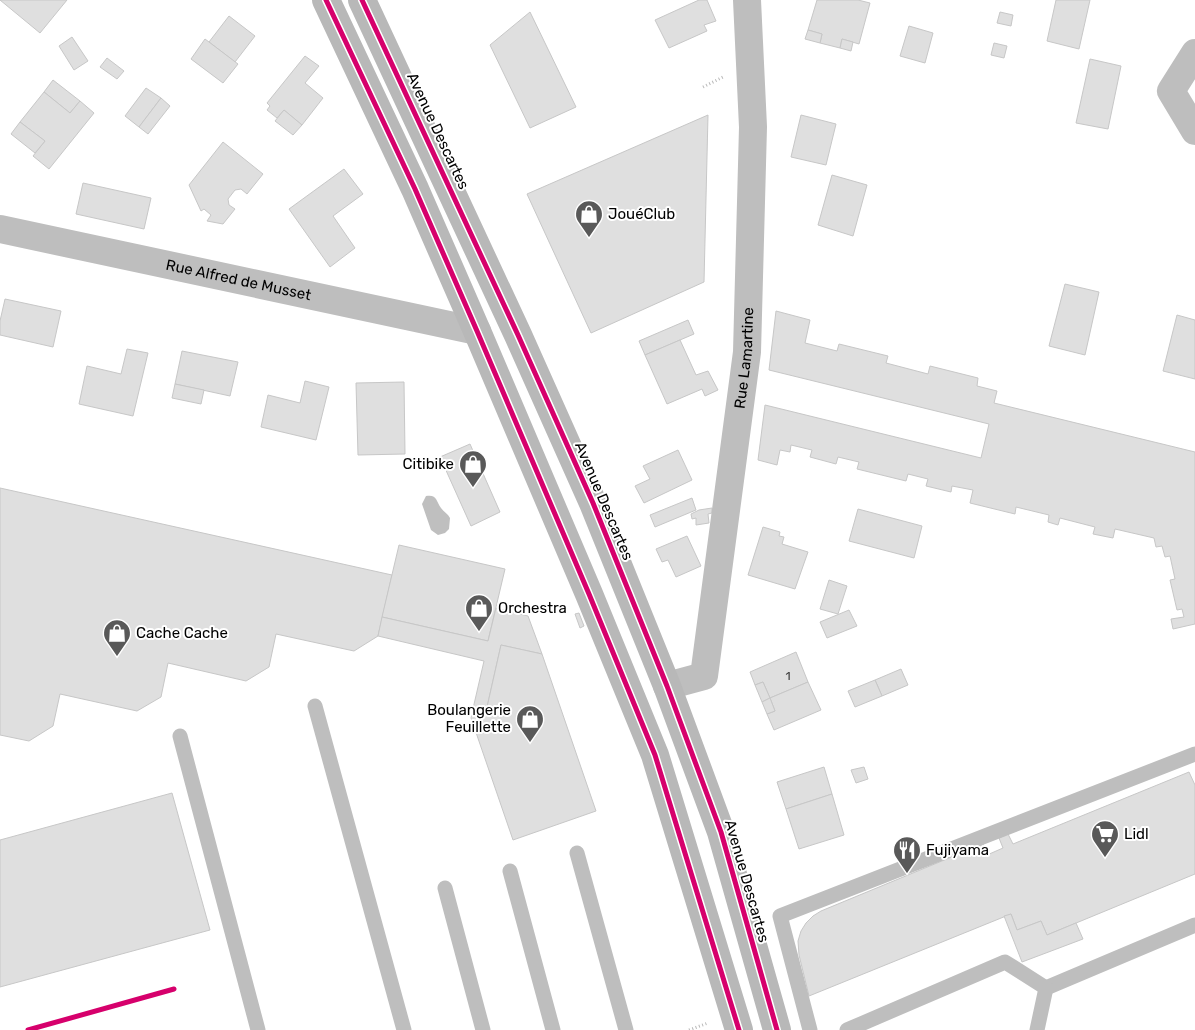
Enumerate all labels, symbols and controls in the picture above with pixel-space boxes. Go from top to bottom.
street label: Avenue Descartes [403,70,473,193]
shop icon: JouéClub [574,199,604,238]
place label: JouéClub [608,205,675,223]
street label: Rue Alfred de Musset [164,256,313,304]
street label: Rue Lamartine [731,307,757,410]
street label: Avenue Descartes [571,439,637,563]
shop icon: Citibike [458,449,488,488]
place label: Citibike [403,455,454,473]
shop icon: Orchestra [464,593,494,632]
place label: Orchestra [498,599,567,617]
shop icon: Cache Cache [102,618,132,657]
place label: Cache Cache [136,624,228,642]
house number: 1 [785,669,791,683]
place label: Boulangerie Feuillette [427,701,511,736]
shop icon: Boulangerie Feuillette [515,704,545,743]
street label: Avenue Descartes [721,818,773,945]
supermarket icon: Lidl [1090,819,1120,858]
place label: Lidl [1124,825,1149,843]
restaurant icon: Fujiyama [892,835,922,874]
place label: Fujiyama [926,841,989,859]

